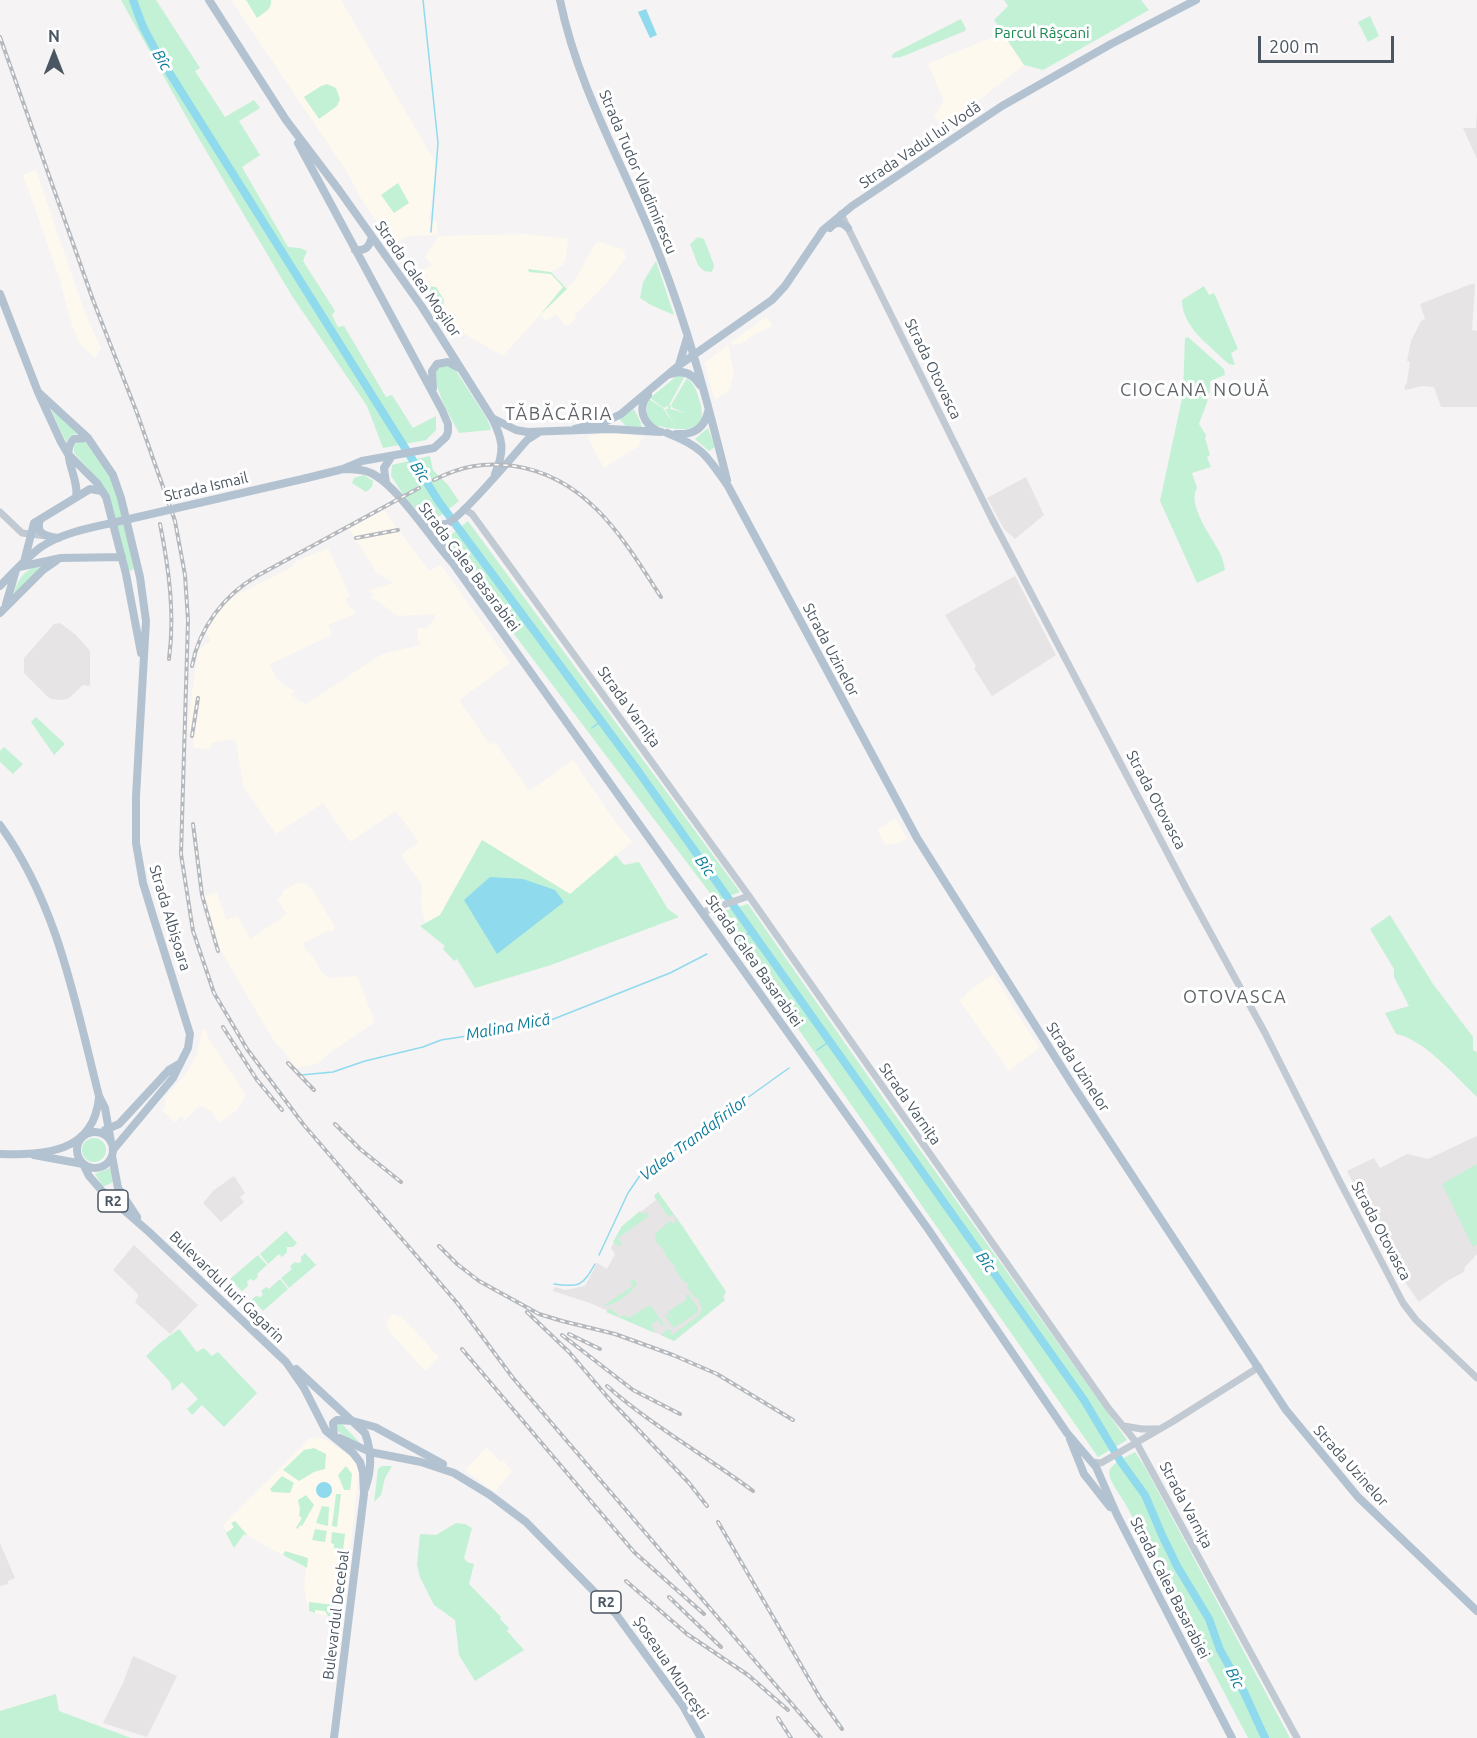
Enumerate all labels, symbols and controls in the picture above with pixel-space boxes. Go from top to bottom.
north arrow [24,24,84,84]
park label: Parcul Râșcani [994,24,1090,42]
scale bar [1261,24,1398,62]
text: N [48,27,60,45]
text: 200 m [1269,36,1319,56]
water label: Bîc [148,46,176,74]
street label: Strada Tudor Vladimirescu [595,87,681,257]
street label: Strada Vadul lui Vodă [856,98,984,192]
street label: Strada Calea Moșilor [371,217,465,341]
street label: Strada Otovasca [901,316,965,422]
district label: CIOCANA NOUĂ [1120,379,1270,401]
district label: TĂBĂCĂRIA [505,403,613,425]
water label: Bîc [406,458,434,486]
street label: Strada Ismail [162,469,250,505]
street label: Strada Calea Basarabiei [415,499,523,635]
street label: Strada Uzinelor [799,600,863,700]
street label: Strada Varnița [594,663,664,751]
street label: Strada Otovasca [1122,747,1190,853]
water label: Bîc [691,852,719,880]
street label: Strada Albișoara [145,863,195,973]
street label: Strada Calea Basarabiei [702,892,806,1030]
district label: OTOVASCA [1183,986,1287,1008]
water label: Malina Mică [464,1009,552,1045]
street label: Strada Uzinelor [1042,1019,1114,1115]
street label: Strada Varnița [875,1060,945,1148]
water label: Valea Trandafirilor [636,1091,752,1185]
street label: Strada Otovasca [1347,1178,1415,1284]
road number: R2 [98,1190,128,1212]
street label: Bulevardul Iuri Gagarin [166,1227,288,1347]
water label: Bîc [972,1248,1000,1276]
street label: Strada Uzinelor [1310,1422,1392,1510]
street label: Strada Varnița [1156,1459,1216,1551]
street label: Strada Calea Basarabiei [1126,1514,1214,1662]
street label: Bulevardul Decebal [319,1549,353,1681]
road number: R2 [591,1591,621,1613]
street label: Șoseaua Muncești [630,1613,712,1723]
water label: Bîc [1222,1664,1248,1692]

